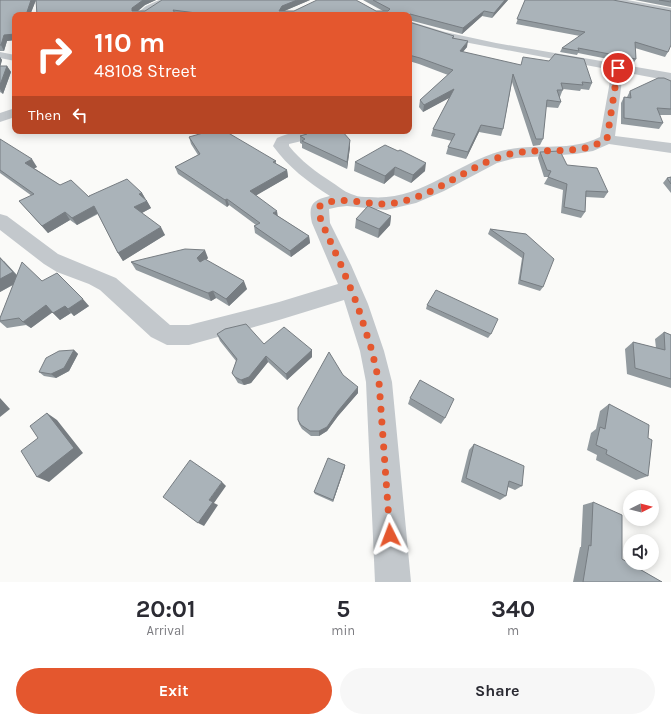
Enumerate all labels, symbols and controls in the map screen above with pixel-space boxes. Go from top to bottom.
text: 110 m [94,26,165,59]
icon: right [28,28,80,80]
pin [601,51,635,85]
icon: arrive [607,57,629,79]
text: 48108 Street [94,60,197,82]
icon: left [69,104,91,126]
text: Then [28,106,61,124]
north arrow [623,490,659,526]
map controls [623,490,659,570]
position arrow [369,514,411,556]
button: sound [623,534,659,570]
text: 20:01 [136,595,196,623]
text: 5 [336,595,350,623]
text: 340 [491,595,535,623]
text: Arrival [147,623,185,638]
text: min [331,623,355,638]
text: m [507,623,519,638]
button: Exit [16,668,332,714]
button: Share [340,668,655,714]

